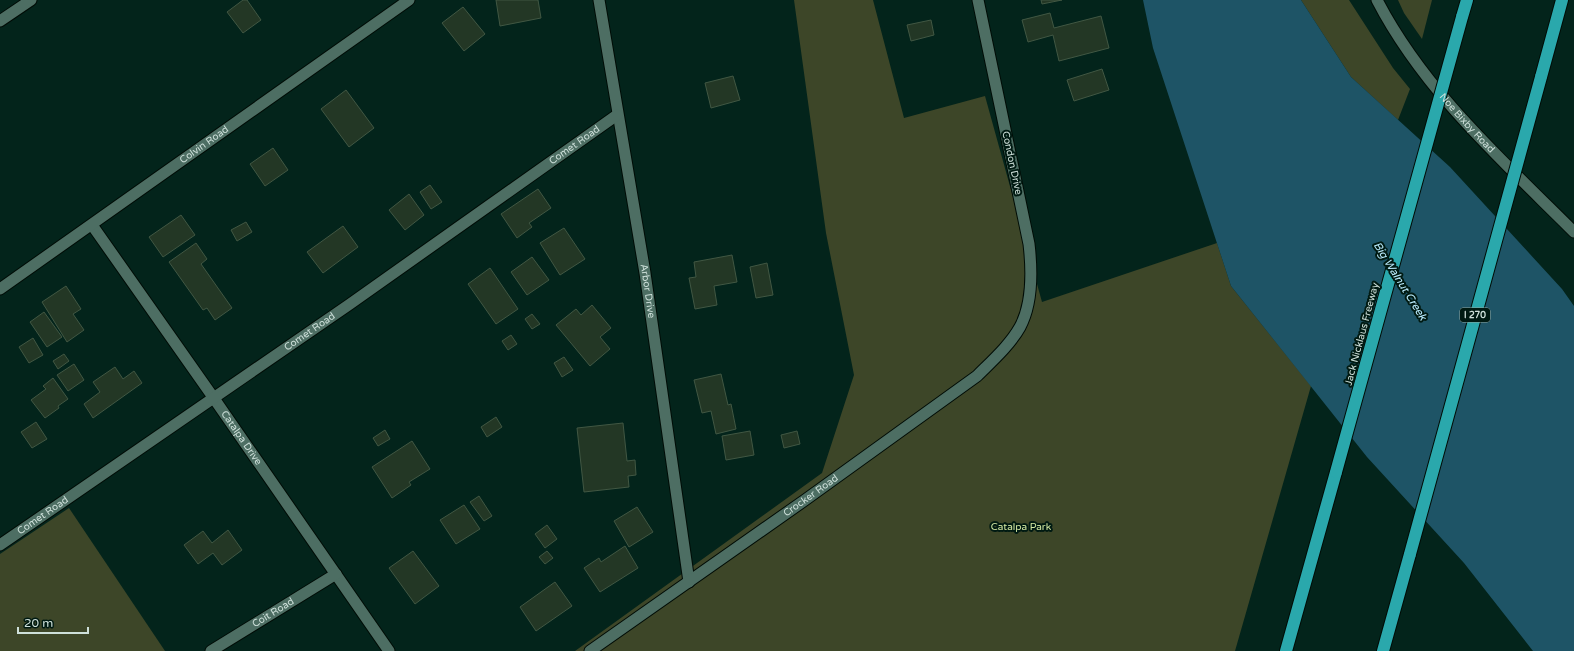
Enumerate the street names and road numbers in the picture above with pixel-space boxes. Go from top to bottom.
street label: Noe Bixby Road [1437,91,1497,155]
street label: Colvin Road [177,123,231,166]
street label: Comet Road [547,123,602,167]
street label: Condon Drive [999,130,1025,196]
street label: Arbor Drive [638,263,657,319]
street label: Jack Nicklaus Freeway [1342,281,1382,387]
road number: I 270 [1460,308,1490,322]
street label: Comet Road [282,310,338,354]
street label: Catalpa Drive [218,408,265,468]
street label: Crocker Road [781,472,841,519]
street label: Comet Road [15,494,71,537]
street label: Coit Road [250,595,296,630]

